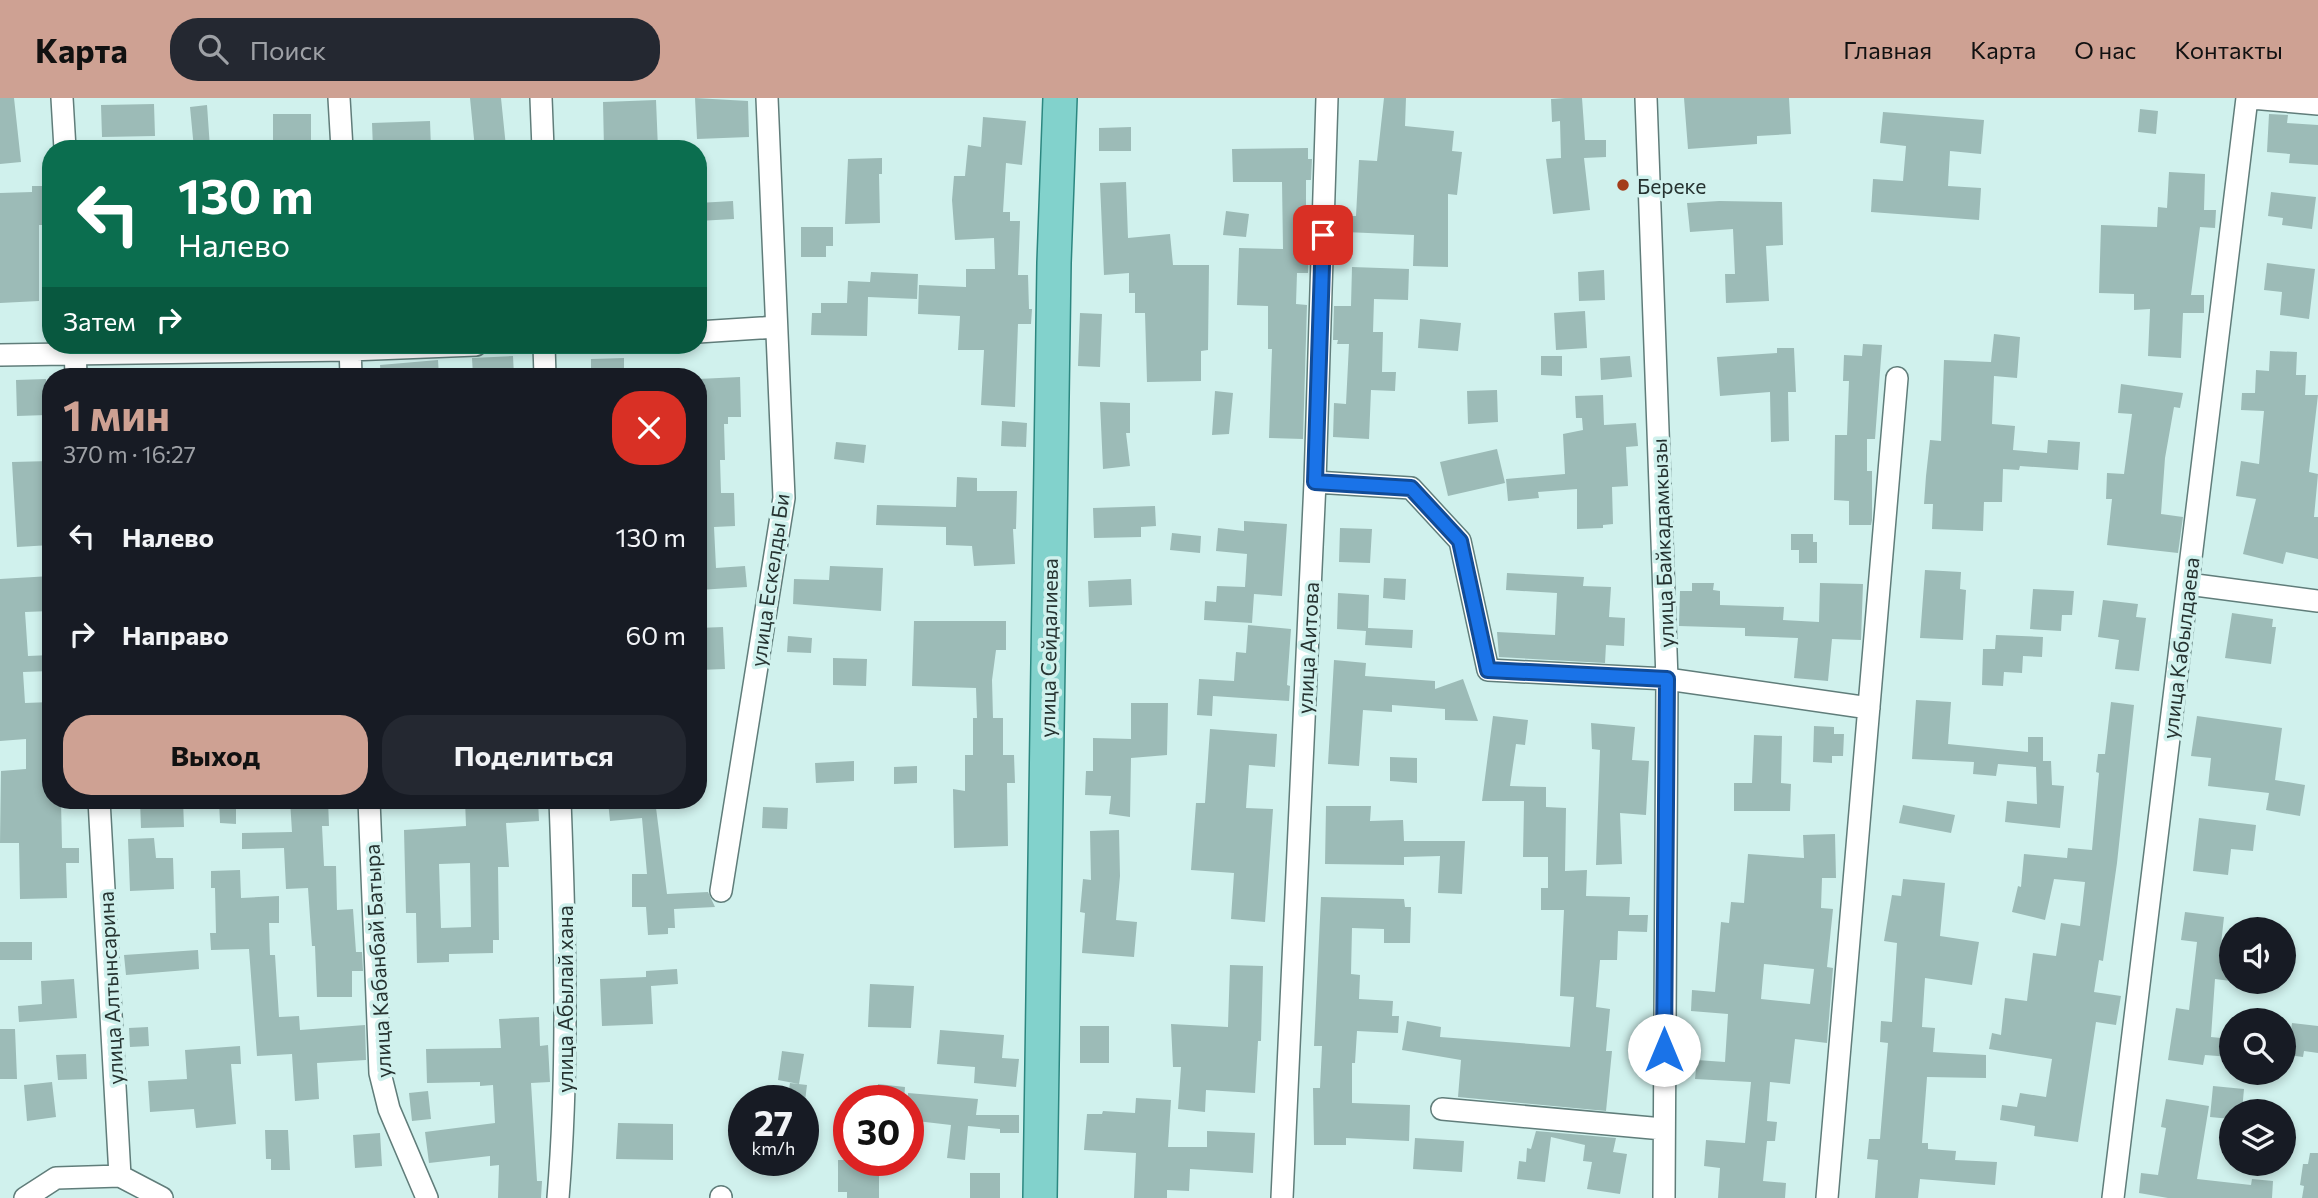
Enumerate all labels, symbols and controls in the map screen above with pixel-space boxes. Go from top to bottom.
search box [170,18,660,81]
text: Карта [35,29,128,70]
icon: search [194,30,232,68]
text: Поиск [250,34,326,65]
text: Главная [1843,35,1932,64]
text: Карта [1970,35,2036,64]
text: О нас [2074,35,2136,64]
text: Контакты [2174,35,2283,64]
text: 130 m [178,164,313,224]
icon: left [63,168,154,259]
place label: Береке [1637,173,1706,198]
marker: Береке [1615,177,1631,193]
pin [1293,205,1353,265]
icon: arrive [1304,216,1342,254]
text: Налево [178,224,290,264]
icon: right [150,301,188,339]
text: Затем [63,305,136,336]
text: 1 мин [63,388,170,440]
button: close [612,391,686,465]
street label: улица Байкадамкызы [1646,438,1678,648]
text: 370 m · 16:27 [63,440,196,468]
street label: улица Ескелды Би [744,492,794,668]
icon: left [63,517,101,555]
text: Налево [122,521,214,552]
text: 130 m [615,521,686,552]
street label: улица Кабылдаева [2156,556,2204,740]
street label: улица Сейдалиева [1034,558,1062,738]
street label: улица Аитова [1291,581,1323,715]
icon: right [63,615,101,653]
text: Направо [122,619,229,650]
text: 60 m [626,619,686,650]
button: Выход [63,715,368,795]
button: Поделиться [382,715,686,795]
street label: улица Кабанбай Батыра [358,843,396,1079]
street label: улица Алтынсарина [92,891,128,1085]
street label: улица Абылай хана [552,905,577,1093]
map controls [2219,917,2296,1176]
button: sound [2219,917,2296,994]
button: search [2219,1008,2296,1085]
position arrow [1627,1013,1701,1087]
speed limit sign: 30 [833,1085,924,1176]
button: layers [2219,1099,2296,1176]
text: 27 [754,1100,793,1143]
text: km/h [752,1137,795,1159]

